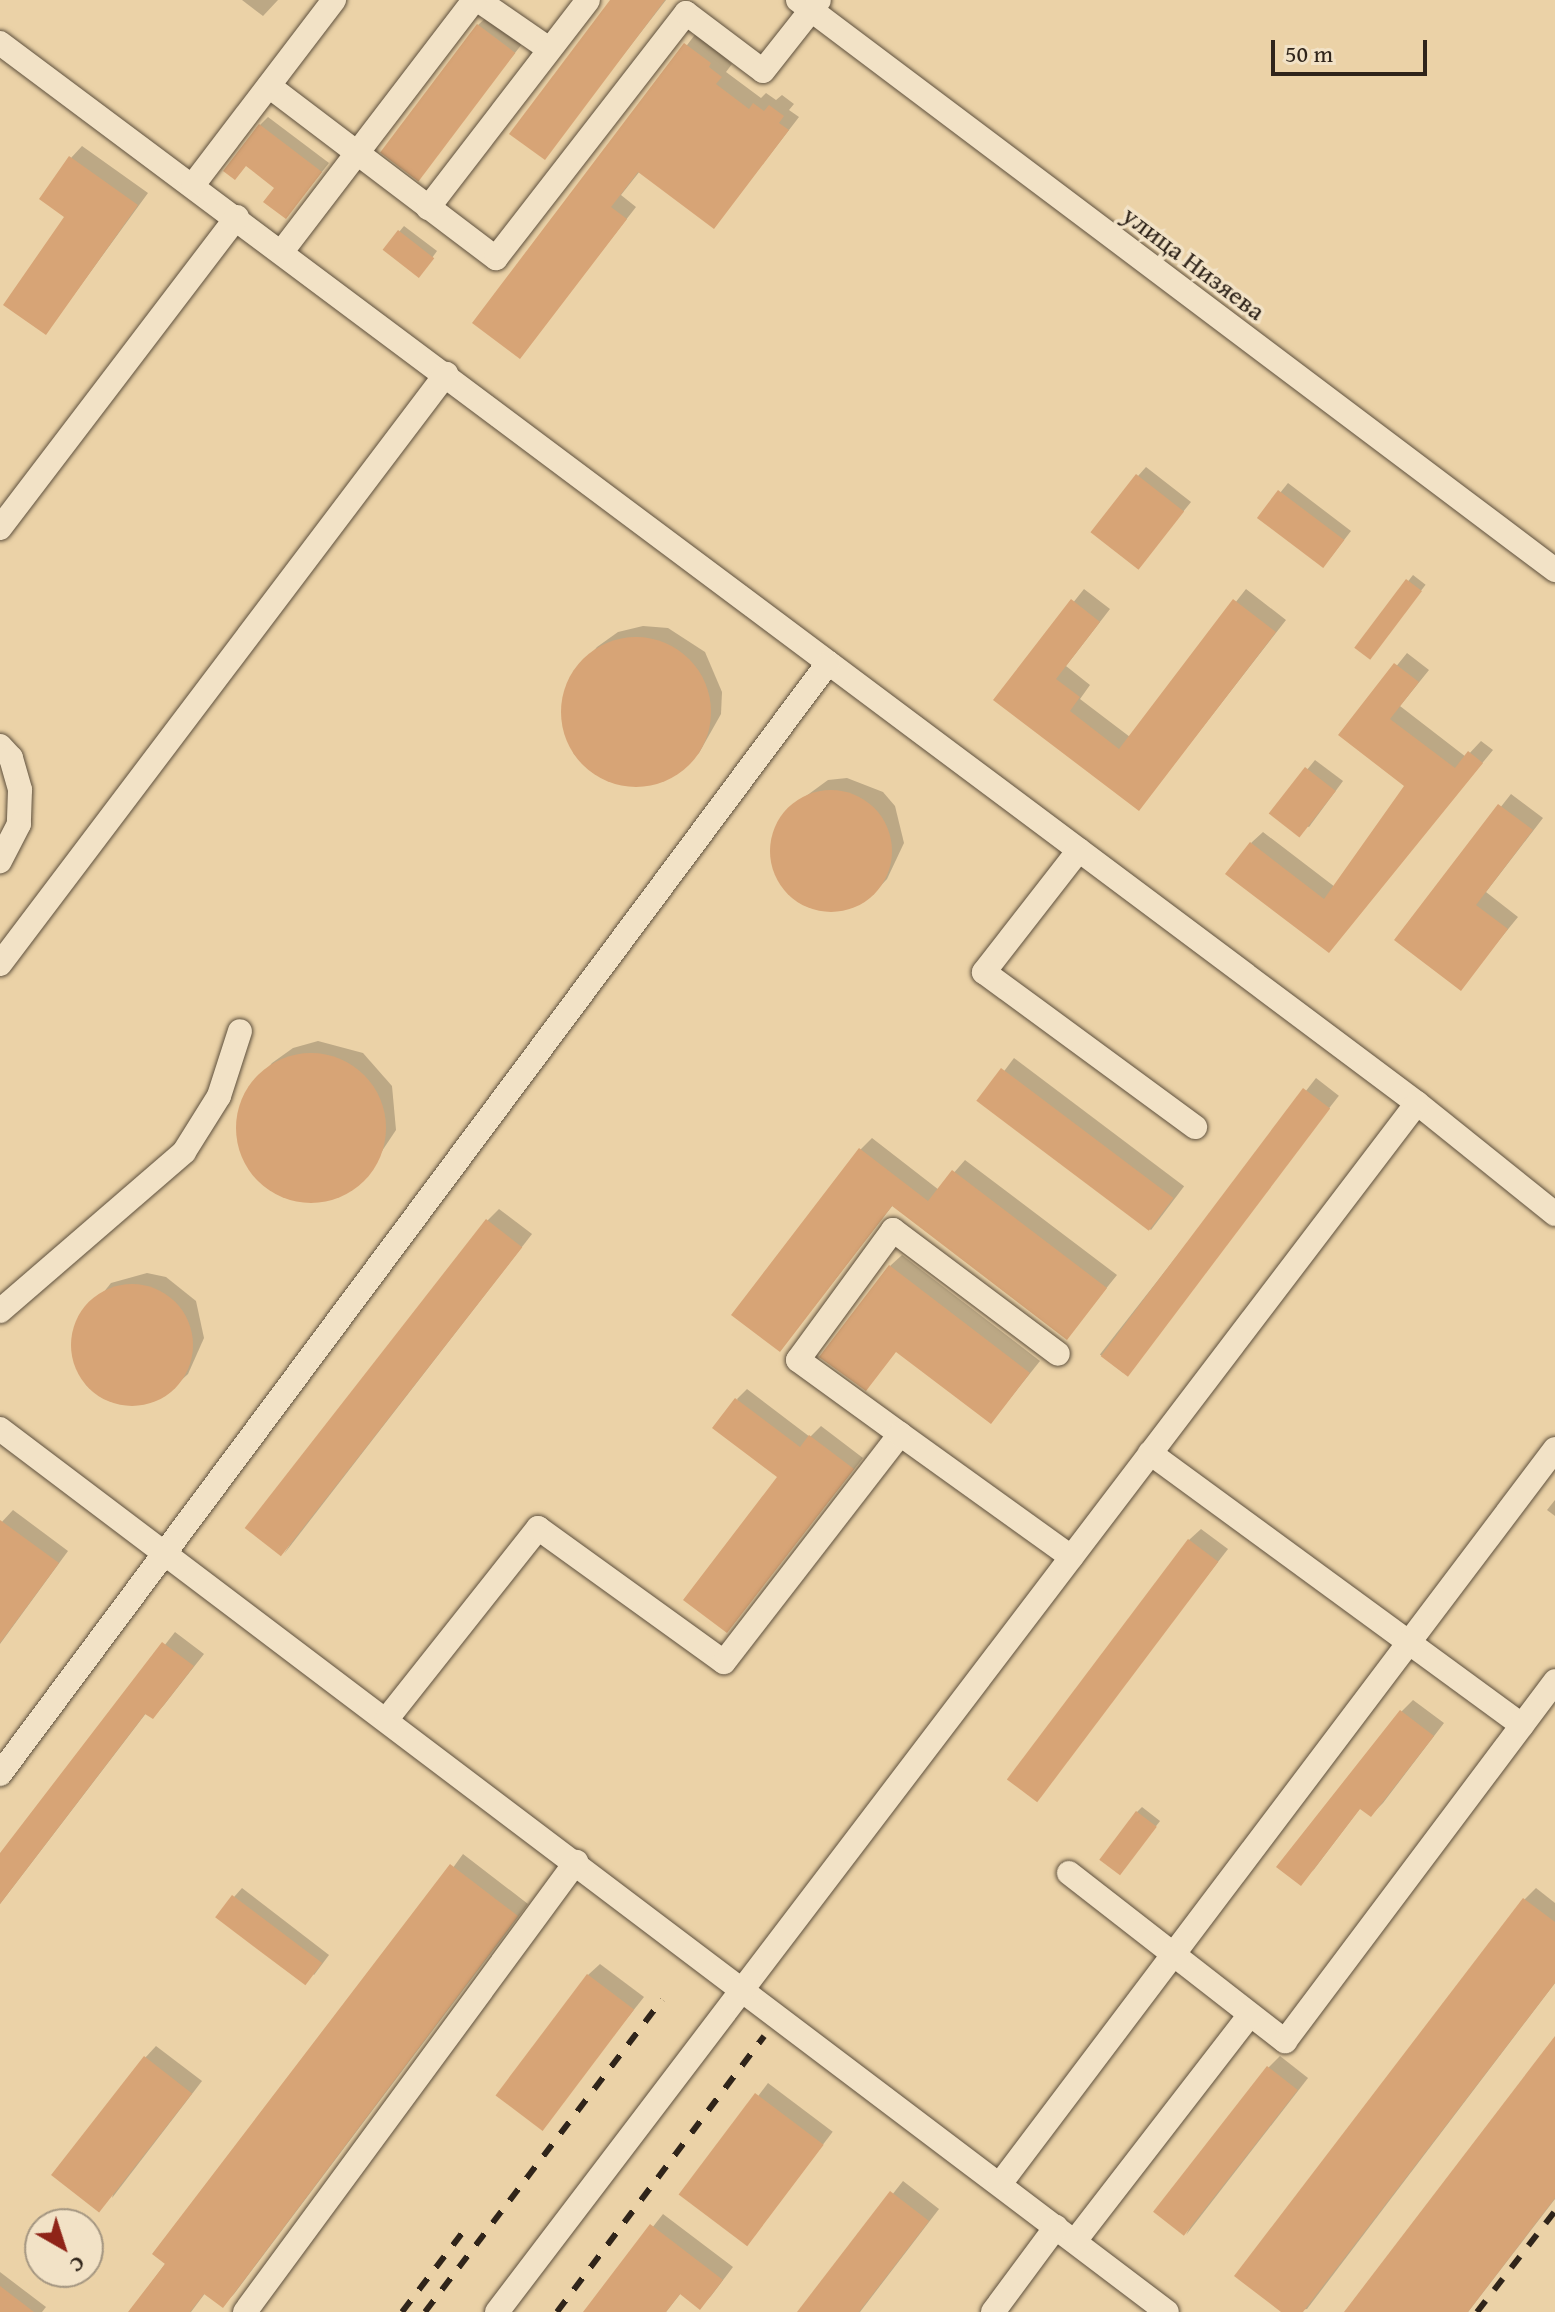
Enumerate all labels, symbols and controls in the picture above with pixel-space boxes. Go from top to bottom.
scale bar [1275,24,1431,74]
text: 50 m [1285,36,1333,71]
street label: улица Низяева [1117,199,1271,327]
north arrow [24,2208,104,2288]
text: С [63,2249,93,2281]

